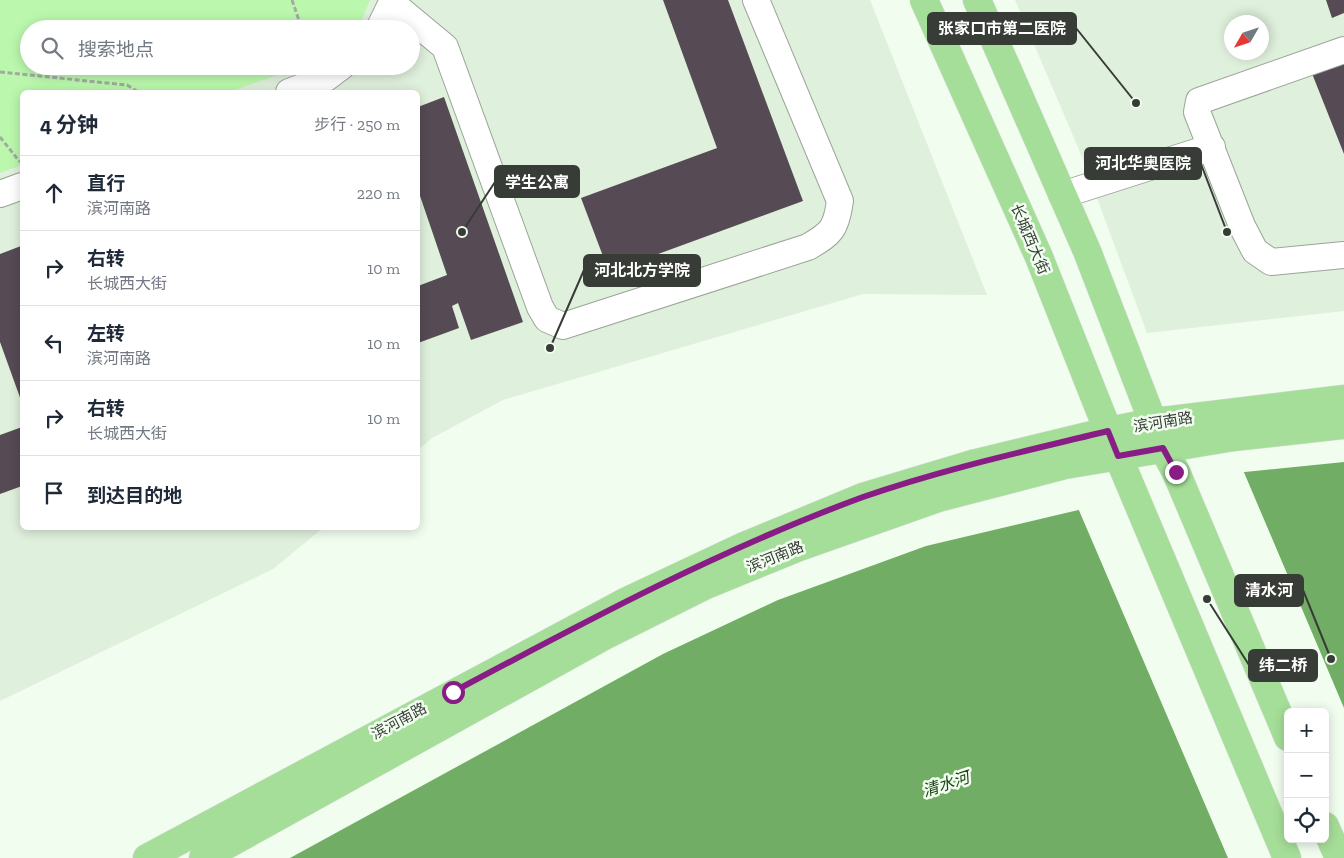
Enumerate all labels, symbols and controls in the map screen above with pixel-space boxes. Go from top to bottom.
callout: 张家口市第二医院 [928,13,1076,44]
north arrow [1224,15,1269,60]
text: 张家口市第二医院 [938,19,1066,38]
search box [20,20,420,75]
icon: search [38,34,66,62]
text: 搜索地点 [78,38,154,61]
text: 4 分钟 [40,112,98,137]
text: 步行 · 250 m [314,115,400,134]
callout: 河北华奥医院 [1085,148,1201,179]
text: 河北华奥医院 [1095,154,1191,173]
callout: 学生公寓 [495,166,579,197]
text: 直行 [87,172,125,195]
text: 学生公寓 [505,173,569,192]
icon: ahead [40,179,68,207]
text: 220 m [357,184,400,203]
text: 滨河南路 [87,199,151,218]
street label: 长城西大街 [1007,201,1053,277]
text: 右转 [87,247,125,270]
icon: right [40,254,68,282]
callout: 河北北方学院 [584,255,700,286]
text: 10 m [367,259,400,278]
text: 河北北方学院 [594,261,690,280]
text: 长城西大街 [87,274,167,293]
text: 左转 [87,322,125,345]
icon: left [40,329,68,357]
text: 10 m [367,334,400,353]
text: 滨河南路 [87,349,151,368]
text: 右转 [87,397,125,420]
icon: right [40,404,68,432]
street label: 滨河南路 [1132,408,1194,436]
text: 10 m [367,409,400,428]
text: 长城西大街 [87,424,167,443]
route end [1165,461,1188,484]
icon: arrive [40,479,68,507]
text: 到达目的地 [87,484,182,507]
street label: 滨河南路 [744,537,806,577]
callout: 清水河 [1235,575,1303,606]
text: 清水河 [1245,581,1293,600]
callout: 纬二桥 [1249,650,1317,681]
text: 纬二桥 [1259,656,1308,675]
route start [442,681,465,704]
street label: 滨河南路 [368,699,430,743]
map controls [1284,708,1329,843]
button: + [1284,708,1329,753]
button: − [1284,753,1329,798]
water label: 清水河 [920,767,975,800]
button: locate [1284,798,1329,843]

